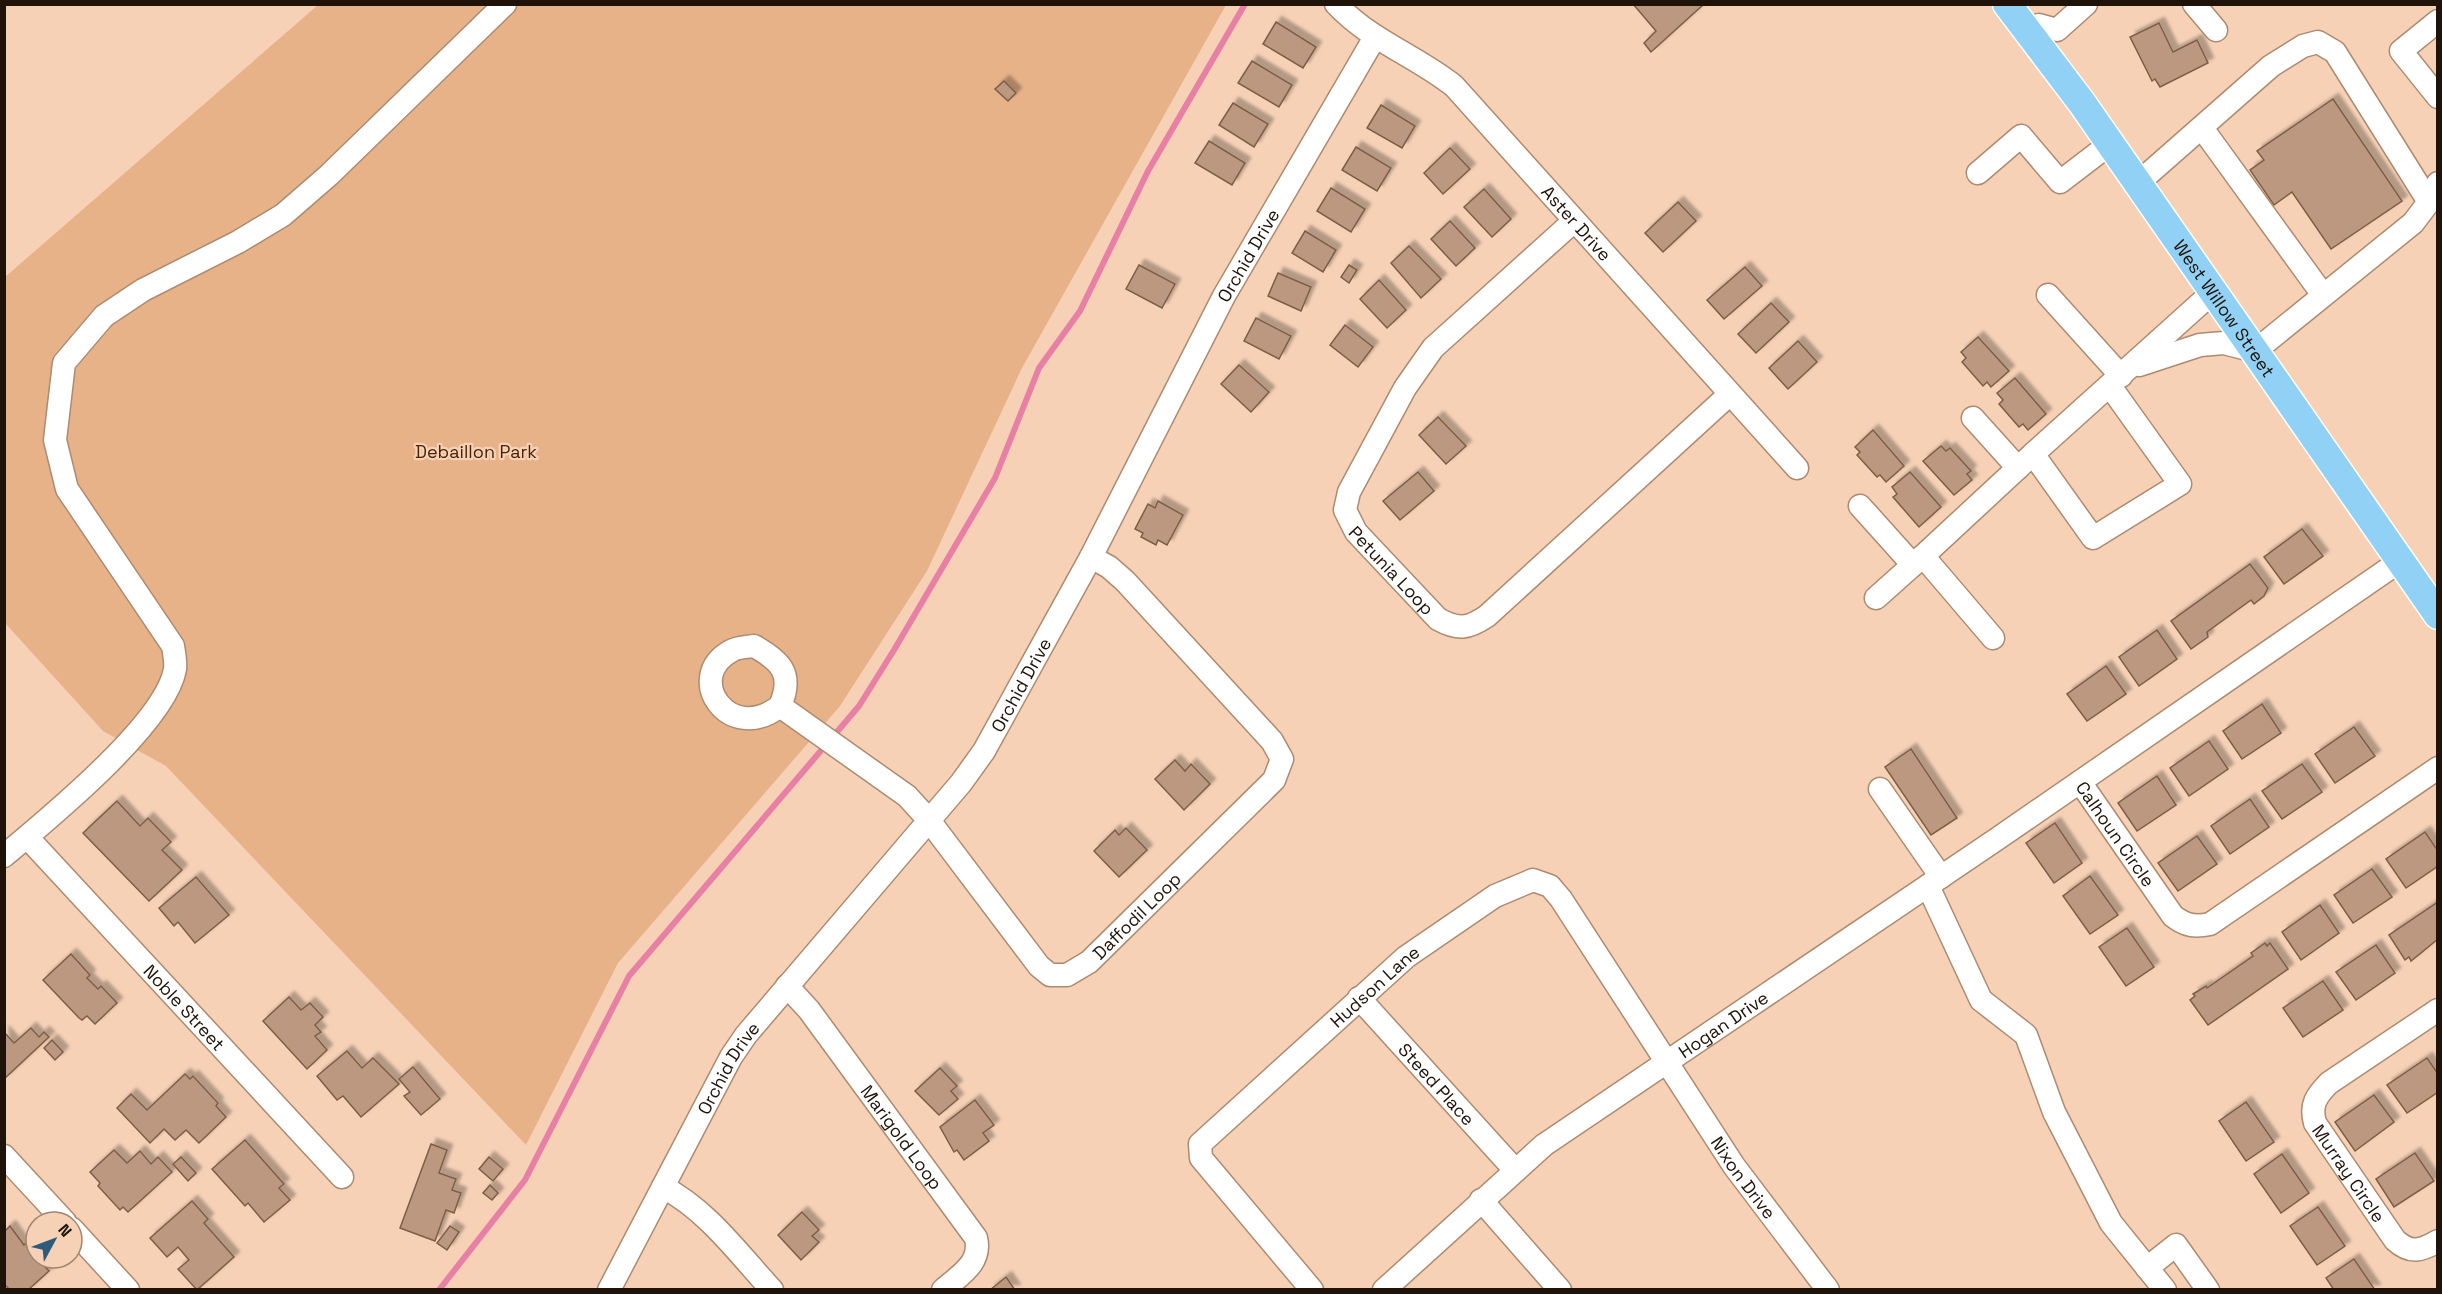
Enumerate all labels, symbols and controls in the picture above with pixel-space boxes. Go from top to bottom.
street label: Aster Drive [1537,180,1617,265]
street label: Orchid Drive [1212,204,1284,306]
street label: West Willow Street [2169,235,2280,381]
park label: Debaillon Park [415,440,537,463]
street label: Petunia Loop [1344,521,1439,619]
street label: Orchid Drive [985,634,1056,736]
street label: Calhoun Circle [2071,776,2161,891]
street label: Daffodil Loop [1087,867,1185,964]
street label: Hudson Lane [1325,940,1424,1032]
street label: Noble Street [139,959,230,1055]
street label: Hogan Drive [1674,985,1772,1063]
street label: Orchid Drive [692,1017,764,1118]
street label: Steed Place [1394,1038,1480,1130]
street label: Marigold Loop [856,1080,948,1194]
street label: Murray Circle [2308,1120,2391,1227]
street label: Nixon Drive [1706,1132,1781,1223]
north arrow [24,1210,84,1270]
text: N [53,1220,76,1241]

